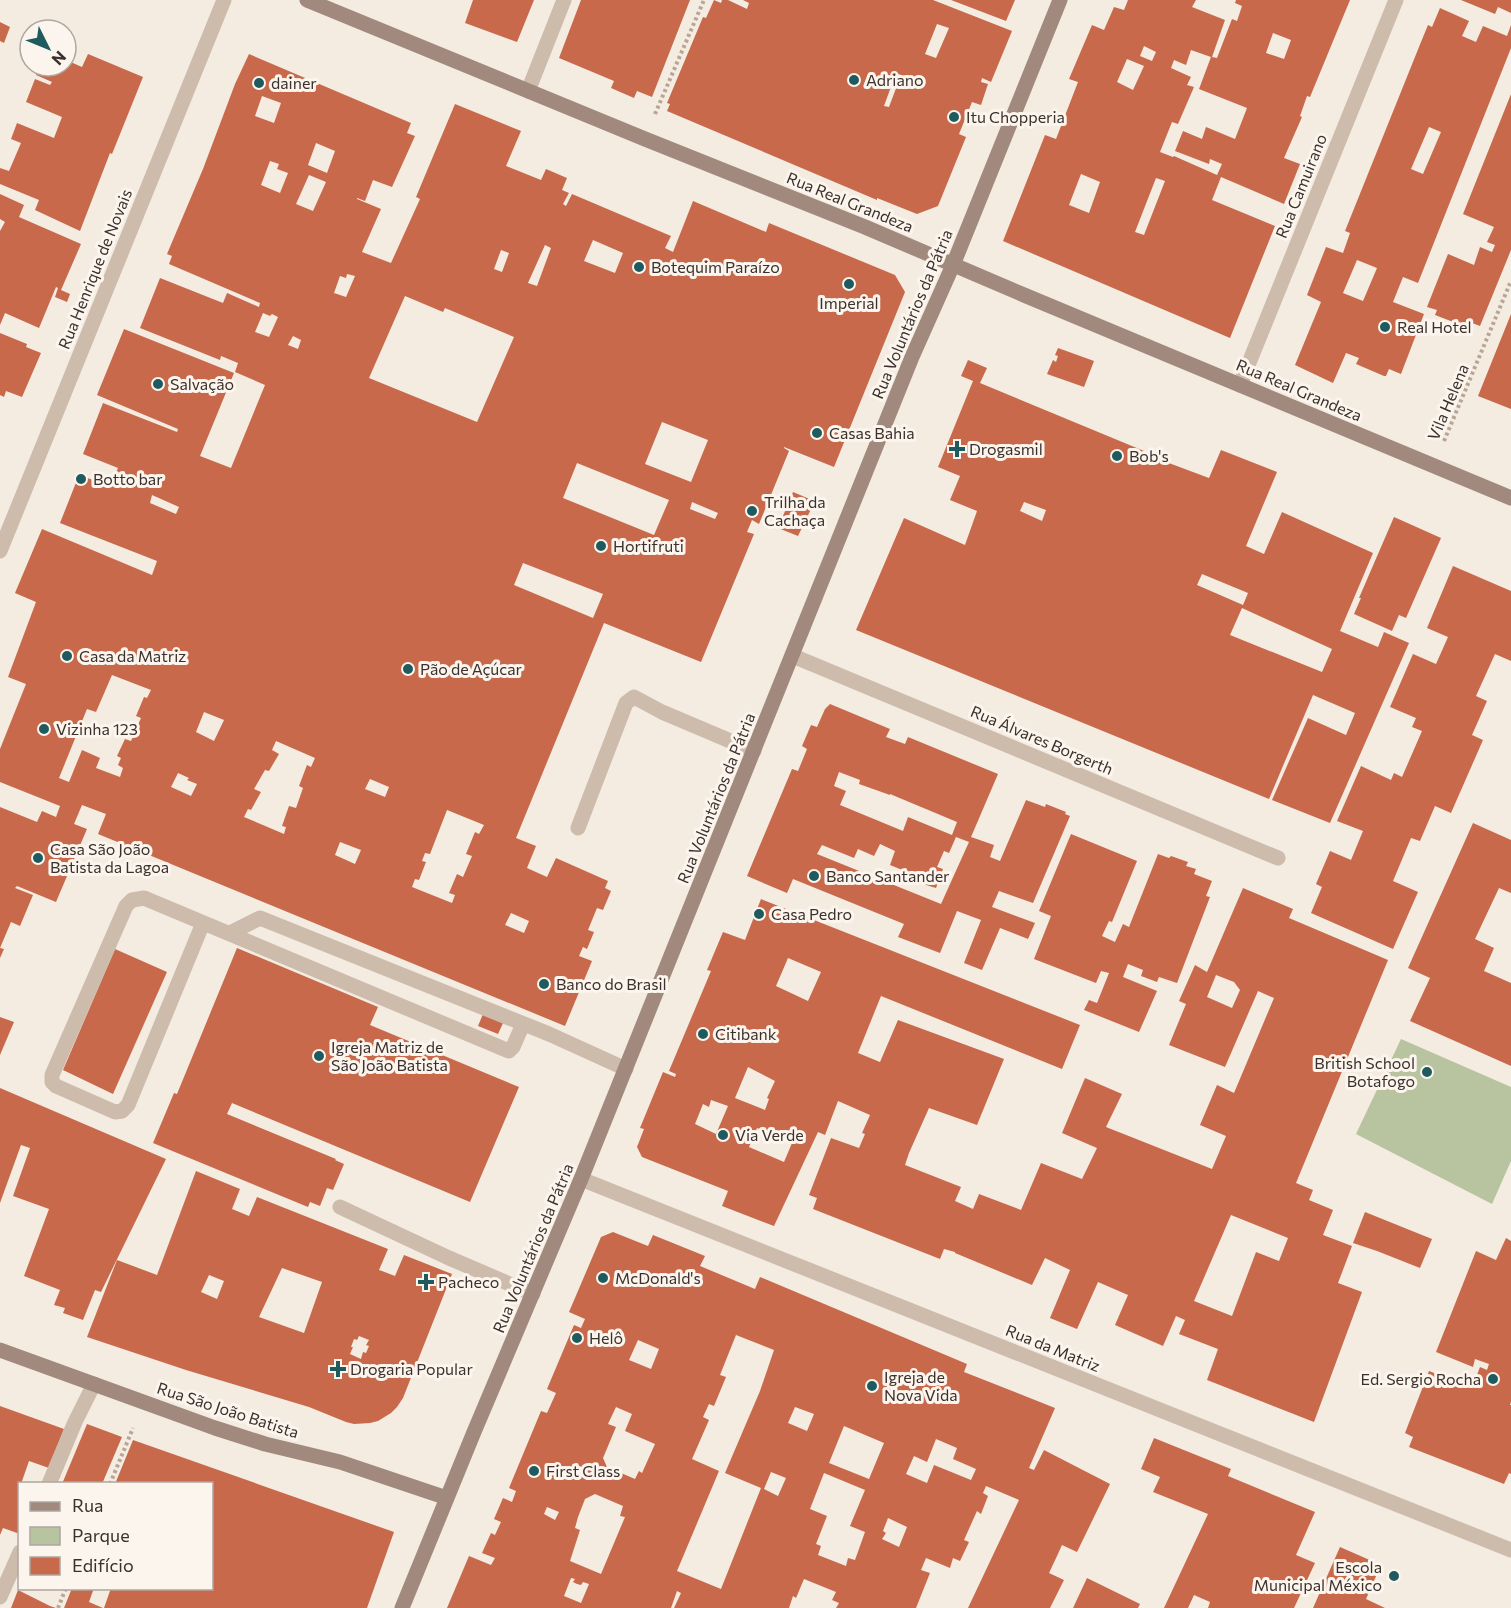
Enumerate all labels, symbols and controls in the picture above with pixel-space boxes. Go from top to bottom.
north arrow [18,18,78,78]
text: N [48,48,70,69]
place label: Adriano [866,70,924,89]
place label: dainer [271,73,317,92]
marker: Adriano [847,73,861,87]
marker: dainer [252,76,266,90]
place label: Itu Chopperia [966,107,1065,126]
marker: Itu Chopperia [947,110,961,124]
street label: Rua Camuirano [1271,131,1330,241]
street label: Rua Real Grandeza [784,168,916,236]
street label: Rua Henrique de Novais [54,186,135,352]
street label: Rua Voluntários da Pátria [867,226,956,401]
place label: Botequim Paraízo [651,257,780,276]
marker: Botequim Paraízo [632,260,646,274]
marker: Imperial [842,277,856,291]
place label: Imperial [819,293,879,312]
place label: Real Hotel [1397,317,1472,336]
marker: Real Hotel [1378,320,1392,334]
street label: Rua Real Grandeza [1234,354,1365,425]
street label: Vila Helena [1423,361,1472,443]
place label: Salvação [170,374,234,393]
marker: Salvação [151,377,165,391]
place label: Casas Bahia [829,423,915,442]
marker: Casas Bahia [810,426,824,440]
place label: Drogasmil [969,439,1043,458]
marker: Drogasmil [950,442,964,456]
place label: Bob's [1129,446,1169,465]
marker: Bob's [1110,449,1124,463]
place label: Botto bar [93,469,163,488]
marker: Botto bar [74,472,88,486]
place label: Trilha da Cachaça [764,492,826,529]
marker: Trilha da Cachaça [745,504,759,518]
place label: Hortifruti [613,536,684,555]
marker: Hortifruti [594,539,608,553]
place label: Casa da Matriz [79,646,186,665]
marker: Casa da Matriz [60,649,74,663]
place label: Pão de Açúcar [420,659,523,678]
marker: Pão de Açúcar [401,662,415,676]
street label: Rua Álvares Borgerth [968,701,1116,778]
street label: Rua Voluntários da Pátria [673,710,758,886]
place label: Vizinha 123 [56,719,138,738]
marker: Vizinha 123 [37,722,51,736]
place label: Casa São João Batista da Lagoa [50,839,169,876]
marker: Casa São João Batista da Lagoa [31,851,45,865]
place label: Banco Santander [826,866,950,885]
marker: Banco Santander [807,869,821,883]
place label: Casa Pedro [771,904,852,923]
marker: Casa Pedro [752,907,766,921]
place label: Banco do Brasil [556,974,667,993]
marker: Banco do Brasil [537,977,551,991]
place label: Citibank [715,1024,777,1043]
marker: Citibank [696,1027,710,1041]
place label: Igreja Matriz de São João Batista [331,1037,448,1074]
marker: Igreja Matriz de São João Batista [312,1049,326,1063]
place label: British School Botafogo [1314,1053,1415,1090]
marker: British School Botafogo [1420,1065,1434,1079]
place label: Via Verde [735,1125,804,1144]
marker: Via Verde [716,1128,730,1142]
street label: Rua Voluntários da Pátria [488,1160,577,1335]
place label: McDonald's [615,1268,701,1287]
marker: McDonald's [596,1271,610,1285]
place label: Pacheco [438,1272,499,1291]
marker: Pacheco [419,1275,433,1289]
street label: Rua da Matriz [1003,1320,1103,1375]
place label: Helô [589,1328,623,1347]
marker: Helô [570,1331,584,1345]
place label: Drogaria Popular [350,1359,473,1378]
marker: Drogaria Popular [331,1362,345,1376]
place label: Igreja de Nova Vida [884,1367,958,1404]
place label: Ed. Sergio Rocha [1361,1369,1481,1388]
marker: Ed. Sergio Rocha [1486,1372,1500,1386]
street label: Rua São João Batista [155,1378,301,1441]
marker: Igreja de Nova Vida [865,1379,879,1393]
place label: First Class [546,1461,620,1480]
marker: First Class [527,1464,541,1478]
legend [18,1482,213,1590]
text: Rua [72,1494,103,1516]
text: Parque [72,1524,130,1546]
text: Edifício [72,1554,134,1576]
place label: Escola Municipal México [1254,1557,1382,1594]
marker: Escola Municipal México [1387,1569,1401,1583]

